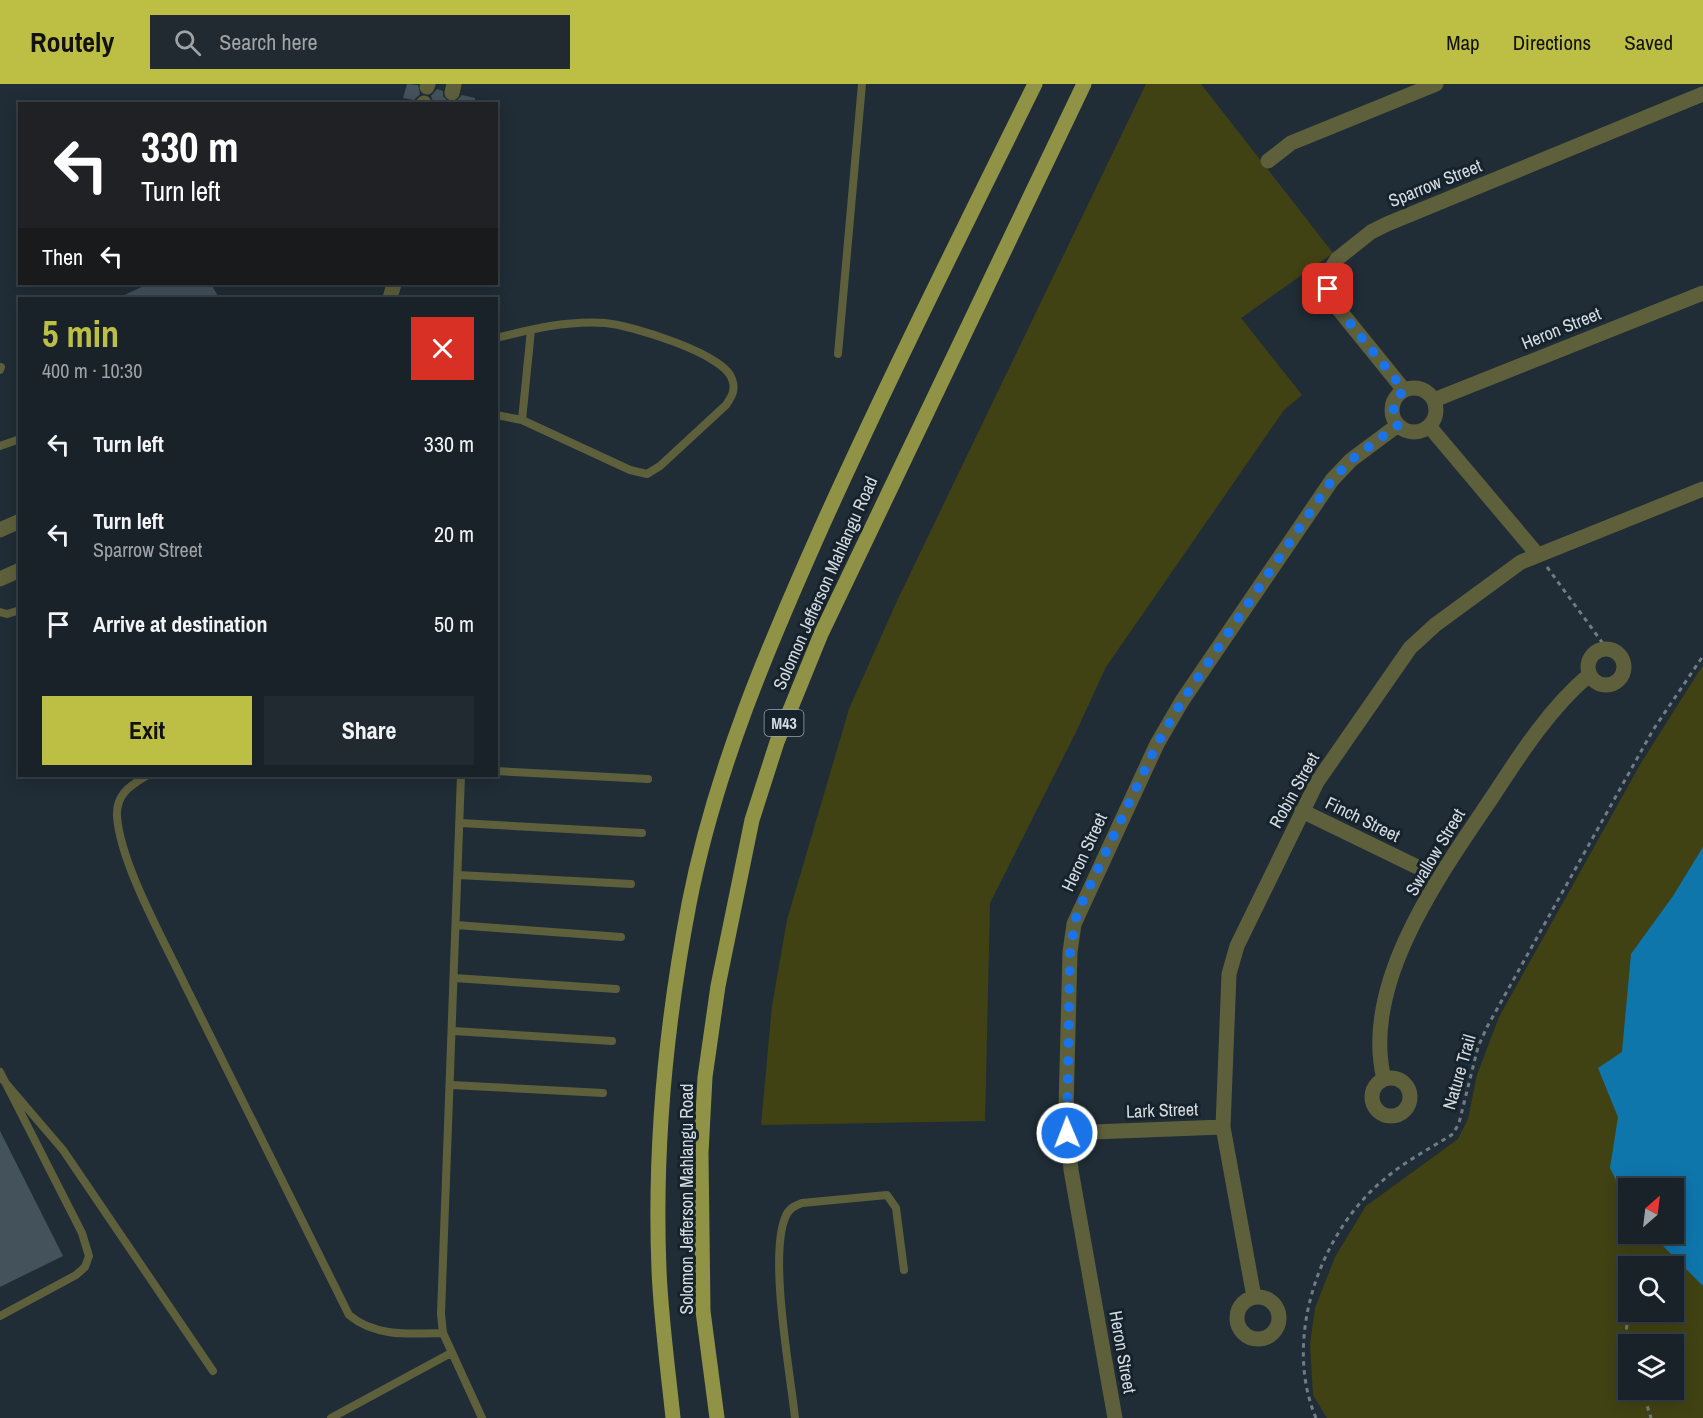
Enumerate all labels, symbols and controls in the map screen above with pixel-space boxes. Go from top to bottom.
search box [150,15,570,69]
text: Routely [30,23,114,61]
icon: search [171,26,204,59]
text: Search here [219,27,317,57]
text: Map [1446,28,1480,57]
text: Directions [1513,28,1591,57]
text: Saved [1624,28,1673,57]
text: 330 m [141,119,239,175]
icon: left [42,126,120,204]
street label: Sparrow Street [1385,153,1485,213]
text: Turn left [141,173,220,209]
icon: left [95,240,128,273]
text: Then [42,242,83,272]
pin [1302,263,1353,314]
icon: arrive [1311,272,1344,305]
street label: Heron Street [1518,301,1604,355]
text: 5 min [42,310,119,358]
button: close [411,317,474,380]
text: 400 m · 10:30 [42,357,142,384]
icon: left [42,428,75,461]
text: Turn left [93,429,164,459]
text: 330 m [424,429,474,459]
street label: Solomon Jefferson Mahlangu Road [767,472,883,694]
text: Turn left [93,506,164,536]
icon: left [42,518,75,551]
text: 20 m [434,519,474,549]
text: Sparrow Street [93,536,202,563]
icon: arrive [42,608,75,641]
text: Arrive at destination [93,609,267,639]
text: 50 m [434,609,474,639]
button: Exit [42,696,252,765]
button: Share [264,696,474,765]
road number: M43 [764,710,804,736]
street label: Robin Street [1263,748,1325,832]
street label: Finch Street [1321,790,1405,848]
street label: Swallow Street [1399,804,1471,900]
street label: Heron Street [1055,809,1113,895]
street label: Nature Trail [1436,1031,1482,1113]
street label: Solomon Jefferson Mahlangu Road [674,1083,699,1315]
street label: Lark Street [1125,1096,1199,1124]
position arrow [1035,1101,1099,1165]
north arrow [1618,1178,1684,1244]
map controls [1618,1178,1684,1400]
button: search [1618,1256,1684,1322]
street label: Heron Street [1103,1309,1143,1395]
button: layers [1618,1334,1684,1400]

